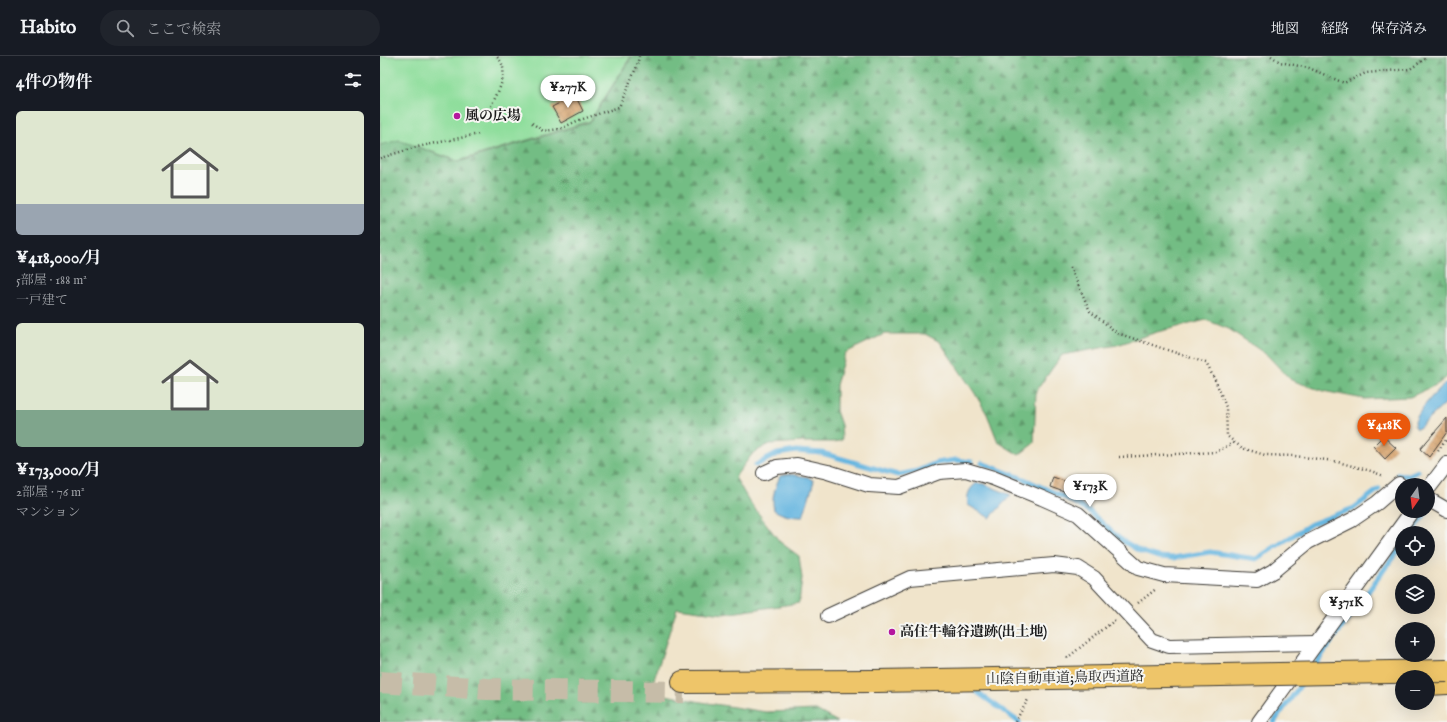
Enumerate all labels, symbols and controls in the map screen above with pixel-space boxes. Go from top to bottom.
search box [100,10,380,46]
text: Habito [20,16,76,40]
icon: search [114,17,136,39]
text: ここで検索 [146,20,221,39]
text: 地図 [1271,20,1299,38]
text: 経路 [1321,20,1349,38]
text: 保存済み [1371,20,1427,38]
icon: filters [342,69,364,91]
text: 4件の物件 [16,72,92,93]
pin: ¥277K [540,75,596,109]
text: ¥277K [550,79,587,96]
place label: 風の広場 [465,107,521,125]
marker: 風の広場 [452,111,462,121]
icon: home [154,137,226,209]
text: ¥418,000/月 [16,248,102,269]
text: 5部屋 · 188 m² [16,272,87,289]
text: 一戸建て [16,292,68,309]
icon: home [154,349,226,421]
pin: ¥418K [1356,413,1412,447]
text: ¥418K [1366,417,1402,434]
text: ¥173,000/月 [16,460,101,481]
pin: ¥173K [1062,474,1118,508]
text: ¥173K [1073,478,1107,495]
north arrow [1395,478,1435,518]
map controls [1395,478,1435,710]
text: 2部屋 · 76 m² [16,484,85,501]
text: マンション [16,504,80,521]
button: locate [1395,526,1435,566]
button: layers [1395,574,1435,614]
pin: ¥371K [1318,590,1374,624]
text: ¥371K [1329,594,1363,611]
button: + [1395,622,1435,662]
place label: 高住牛輪谷遺跡(出土地) [900,623,1048,641]
marker: 高住牛輪谷遺跡(出土地) [887,627,897,637]
street label: 山陰自動車道;鳥取西道路 [986,668,1144,688]
button: − [1395,670,1435,710]

